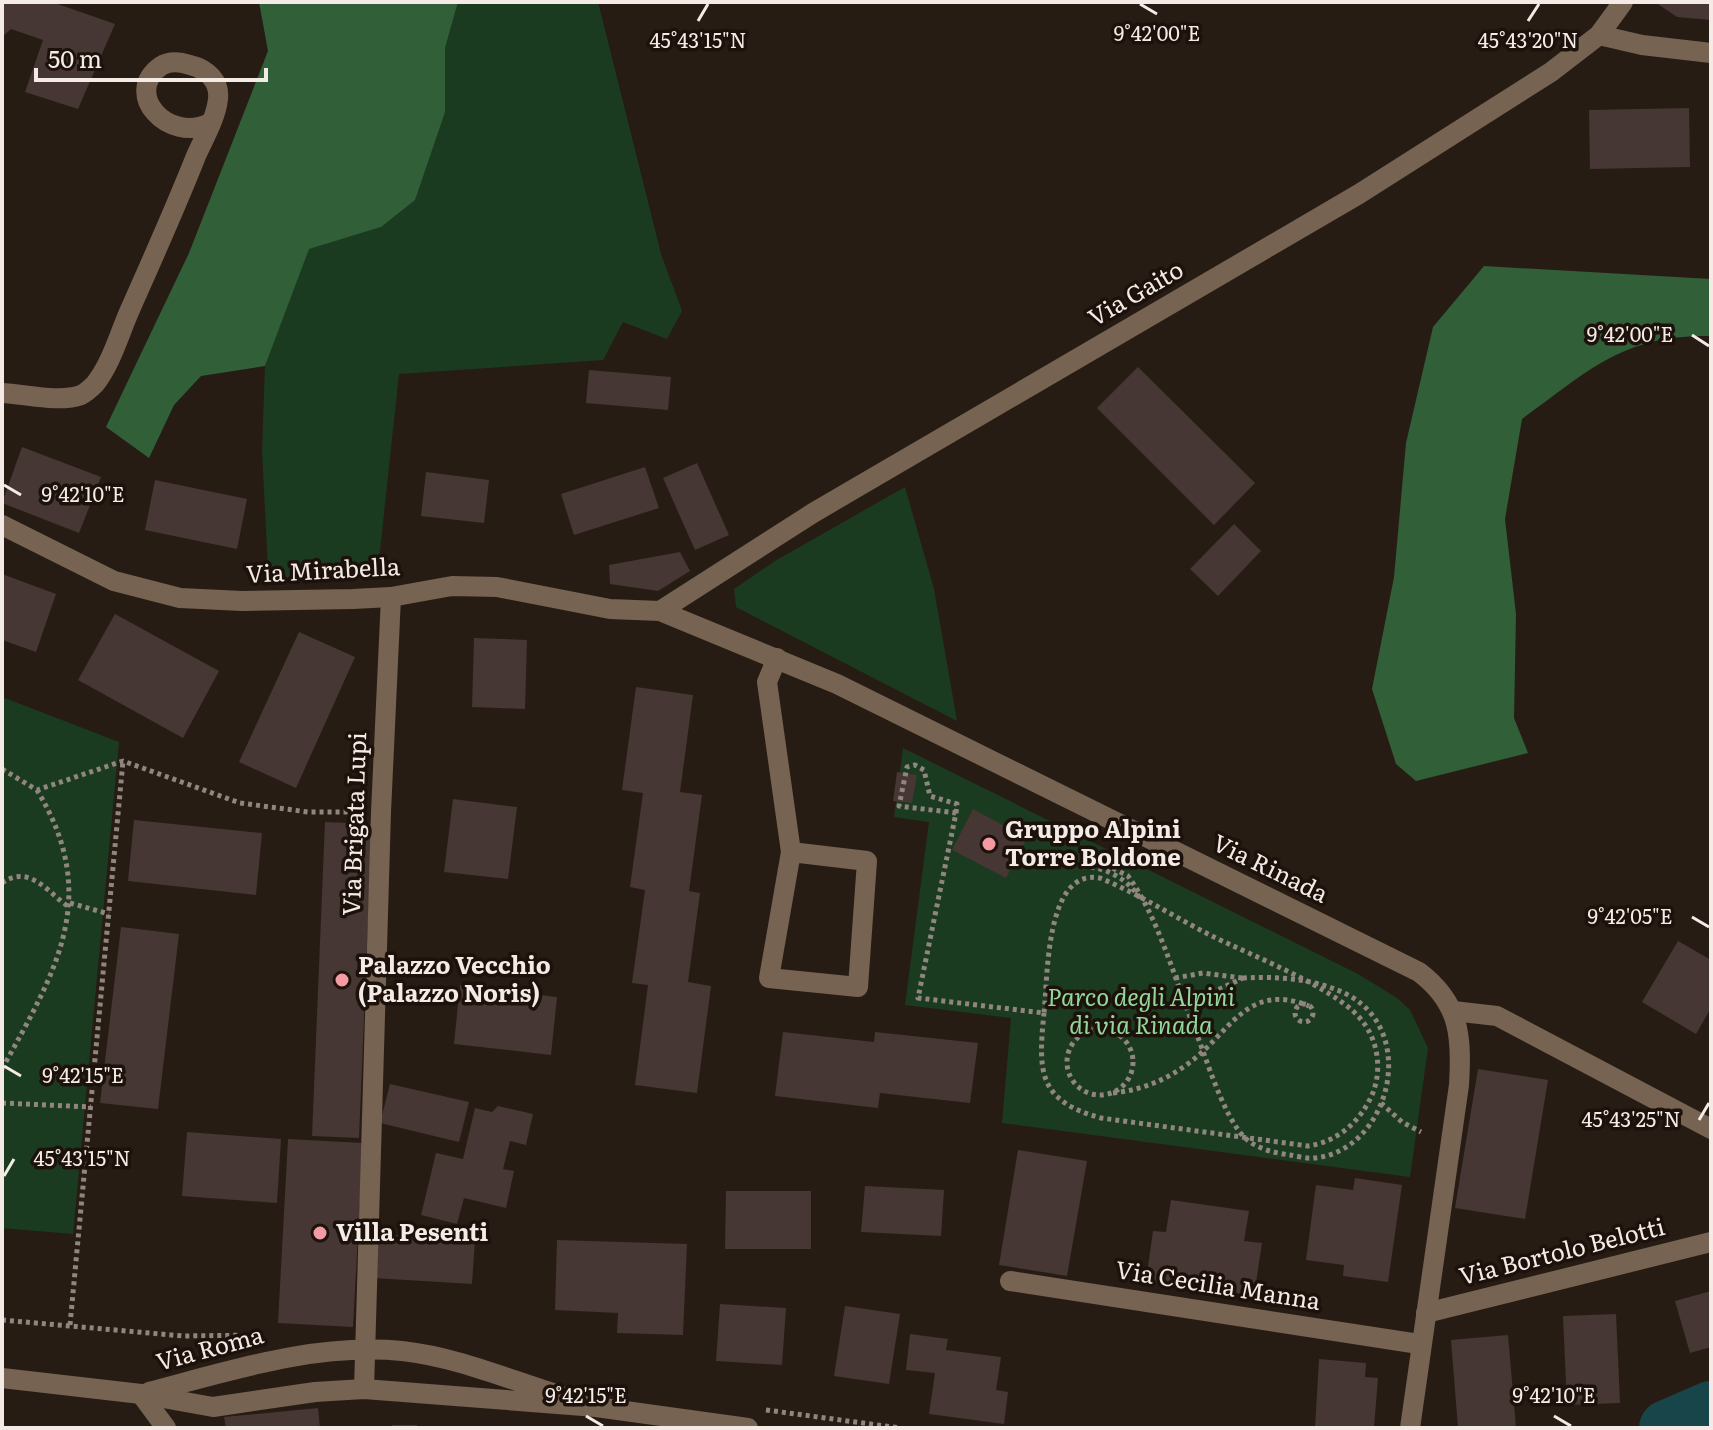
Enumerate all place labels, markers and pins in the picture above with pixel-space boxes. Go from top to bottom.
place label: Gruppo Alpini Torre Boldone [1005,810,1181,873]
marker: Gruppo Alpini Torre Boldone [980,835,998,853]
place label: Palazzo Vecchio (Palazzo Noris) [358,946,551,1009]
marker: Palazzo Vecchio (Palazzo Noris) [333,971,351,989]
place label: Villa Pesenti [336,1213,489,1248]
marker: Villa Pesenti [311,1224,329,1242]

